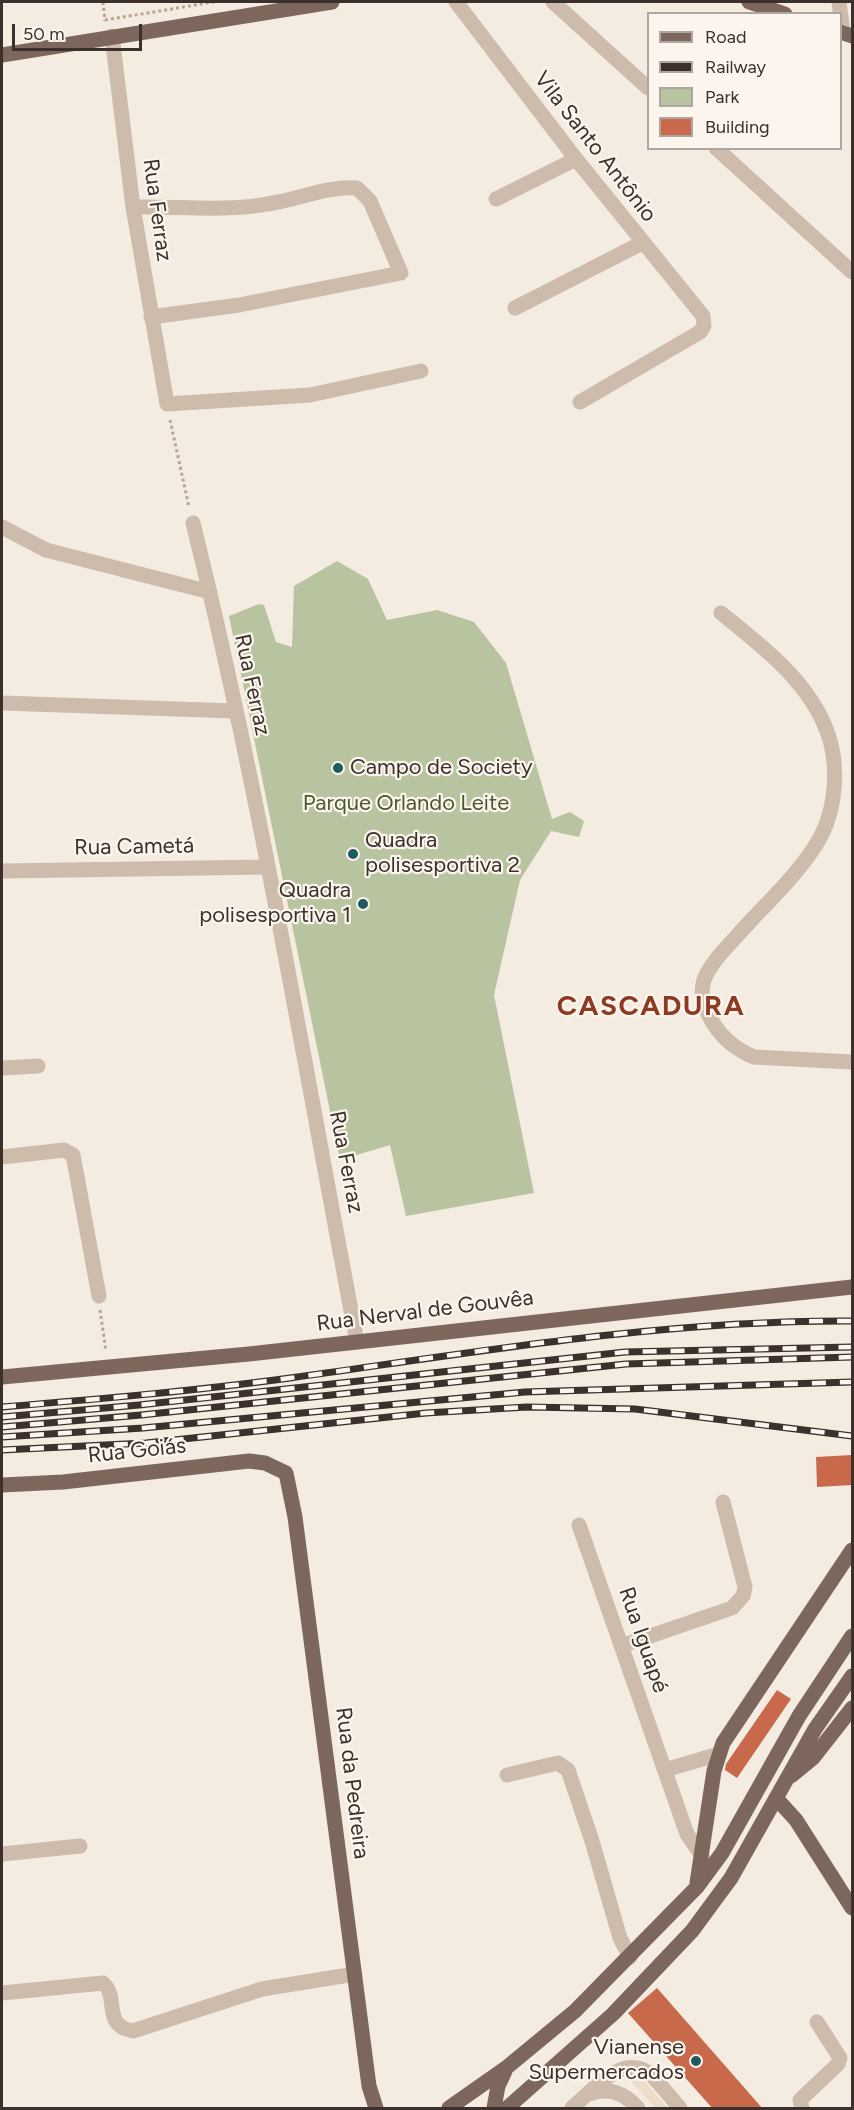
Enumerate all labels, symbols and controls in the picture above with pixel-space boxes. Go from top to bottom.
scale bar [15,12,146,50]
legend [647,12,842,150]
text: 50 m [23,23,65,45]
text: Road [705,26,746,48]
text: Railway [705,56,766,78]
street label: Vila Santo Antônio [528,67,662,227]
text: Park [705,86,739,108]
text: Building [705,116,770,138]
street label: Rua Ferraz [137,157,177,263]
street label: Rua Ferraz [228,632,276,738]
place label: Campo de Society [350,755,533,781]
marker: Campo de Society [331,761,345,775]
park label: Parque Orlando Leite [303,791,509,817]
place label: Quadra polisesportiva 2 [365,828,520,879]
street label: Rua Cametá [74,833,194,861]
marker: Quadra polisesportiva 2 [346,847,360,861]
place label: Quadra polisesportiva 1 [199,878,351,930]
marker: Quadra polisesportiva 1 [356,897,370,911]
district label: CASCADURA [557,990,745,1024]
street label: Rua Ferraz [323,1109,369,1215]
street label: Rua Nerval de Gouvêa [315,1285,535,1337]
street label: Rua Goiás [87,1433,187,1469]
street label: Rua Iguapé [613,1584,673,1696]
street label: Rua da Pedreira [330,1706,374,1860]
place label: Vianense Supermercados [529,2035,684,2086]
marker: Vianense Supermercados [689,2054,703,2068]

